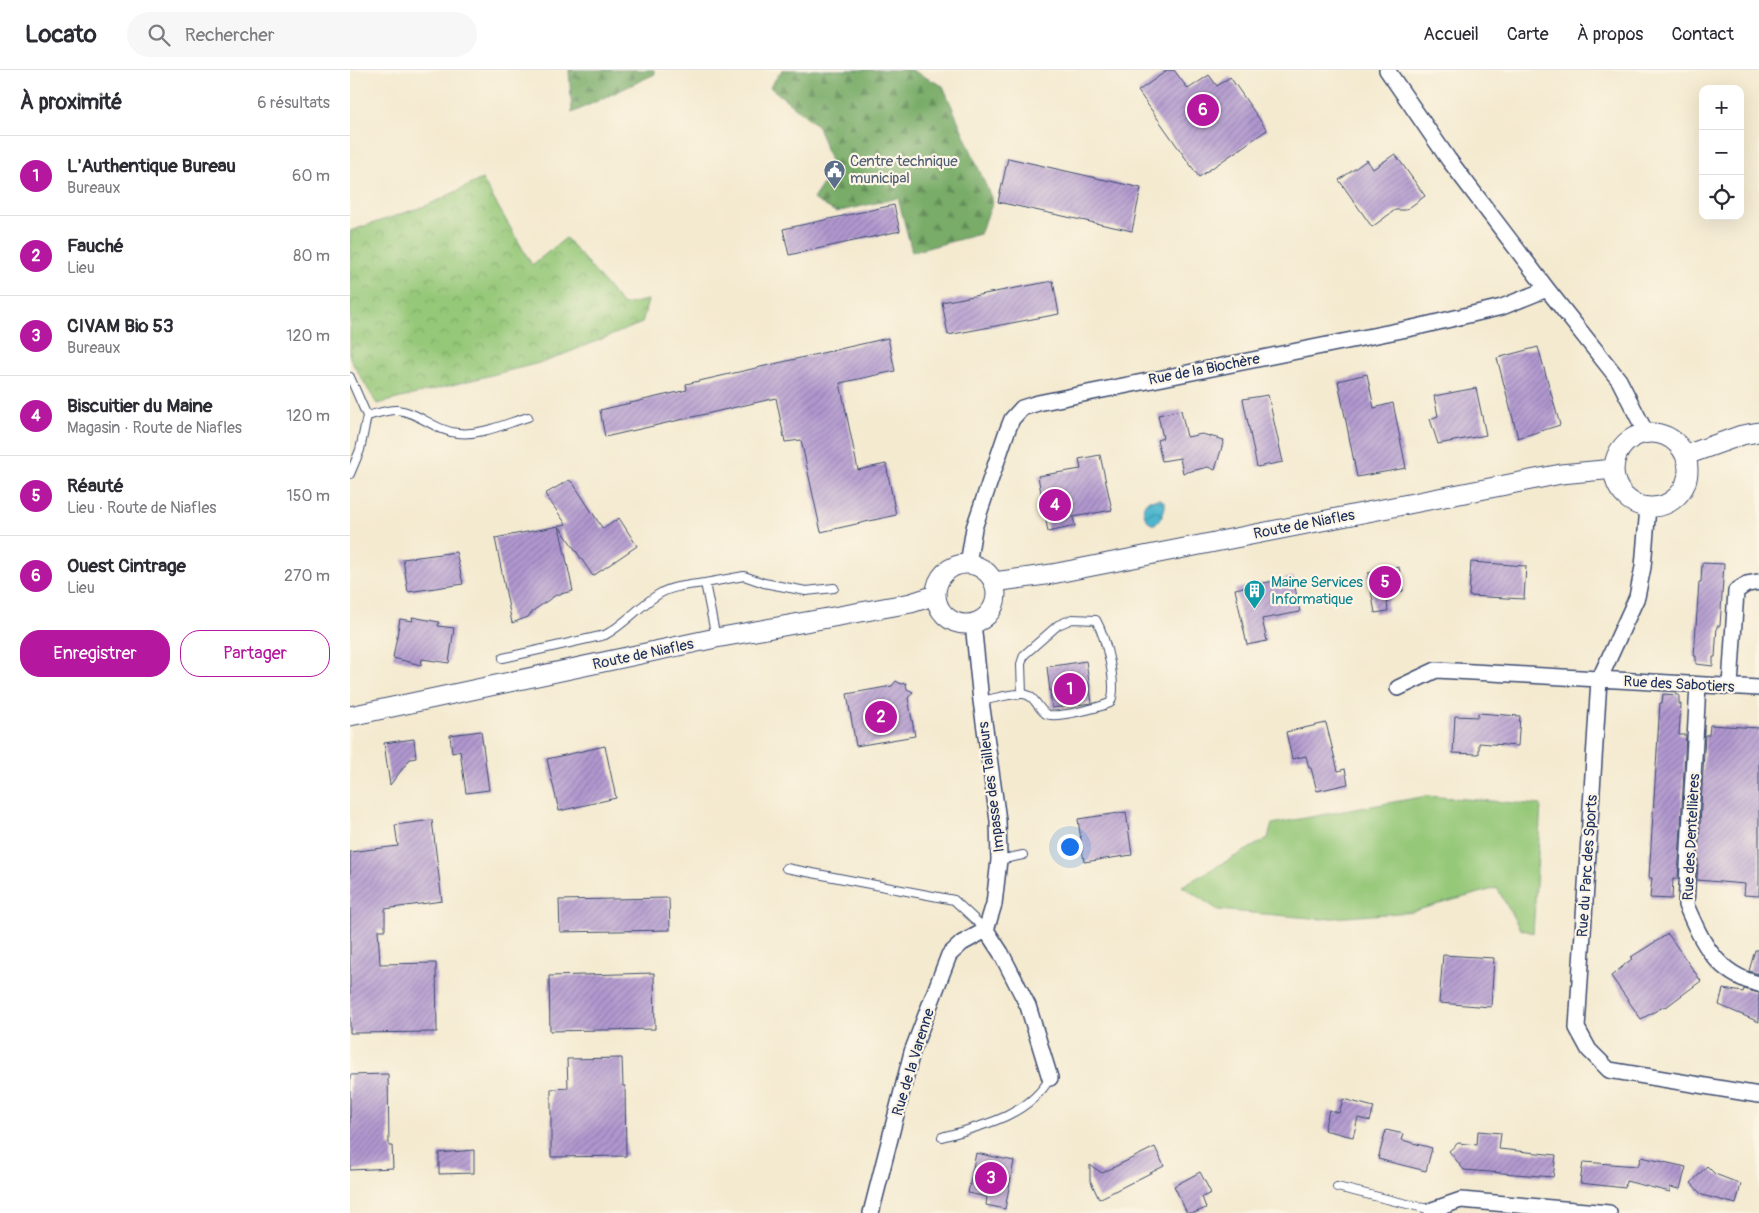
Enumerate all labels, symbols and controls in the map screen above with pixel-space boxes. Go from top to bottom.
search box [127,12,477,57]
text: Locato [25,20,97,49]
icon: search [145,21,173,49]
text: Rechercher [185,23,274,47]
text: Accueil [1423,23,1479,46]
text: Carte [1507,23,1549,46]
text: À propos [1577,23,1643,46]
text: Contact [1671,23,1734,46]
map controls [1699,85,1744,220]
button: + [1699,85,1744,130]
text: À proximité [20,89,123,116]
pin: 6 [1187,91,1219,129]
text: 6 résultats [257,93,330,113]
button: − [1699,130,1744,175]
place label: Centre technique municipal [850,152,958,188]
text: L'Authentique Bureau [67,154,236,178]
public building icon: Centre technique municipal [822,158,846,189]
text: 1 [33,166,39,186]
text: 60 m [292,166,330,186]
button: locate [1699,175,1744,220]
text: Bureaux [67,178,121,198]
text: Fauché [67,234,124,258]
text: 2 [32,246,40,266]
text: 80 m [293,246,330,266]
text: Lieu [67,258,95,278]
text: CIVAM Bio 53 [67,314,174,338]
text: 3 [32,326,40,346]
text: 120 m [286,326,330,346]
text: Bureaux [67,338,121,358]
street label: Rue de la Biochère [1147,349,1262,390]
text: Biscuitier du Maine [67,394,212,418]
text: 4 [31,406,41,426]
text: 120 m [286,406,330,426]
text: Magasin · Route de Niafles [67,418,242,438]
text: Réauté [67,474,124,498]
text: 5 [32,486,40,506]
text: 150 m [286,486,330,506]
pin: 4 [1039,486,1071,524]
text: Lieu · Route de Niafles [67,498,216,518]
street label: Route de Niafles [1252,505,1357,544]
text: Ouest Cintrage [67,554,186,578]
pin: 5 [1369,563,1401,601]
text: 6 [31,566,41,586]
text: 270 m [284,566,330,586]
place label: Maine Services Informatique [1271,573,1363,609]
text: Lieu [67,578,95,598]
building icon: Maine Services Informatique [1243,579,1267,610]
button: Enregistrer [20,630,170,677]
button: Partager [180,630,330,677]
street label: Route de Niafles [591,634,696,674]
pin: 1 [1054,670,1086,708]
street label: Rue des Sabotiers [1623,672,1735,697]
pin: 2 [865,698,897,736]
street label: Impasse des Tailleurs [974,720,1009,853]
street label: Rue des Dentellières [1679,773,1704,901]
street label: Rue du Parc des Sports [1573,794,1602,938]
your location [1057,834,1083,860]
street label: Rue de la Varenne [888,1006,939,1118]
pin: 3 [975,1159,1007,1197]

